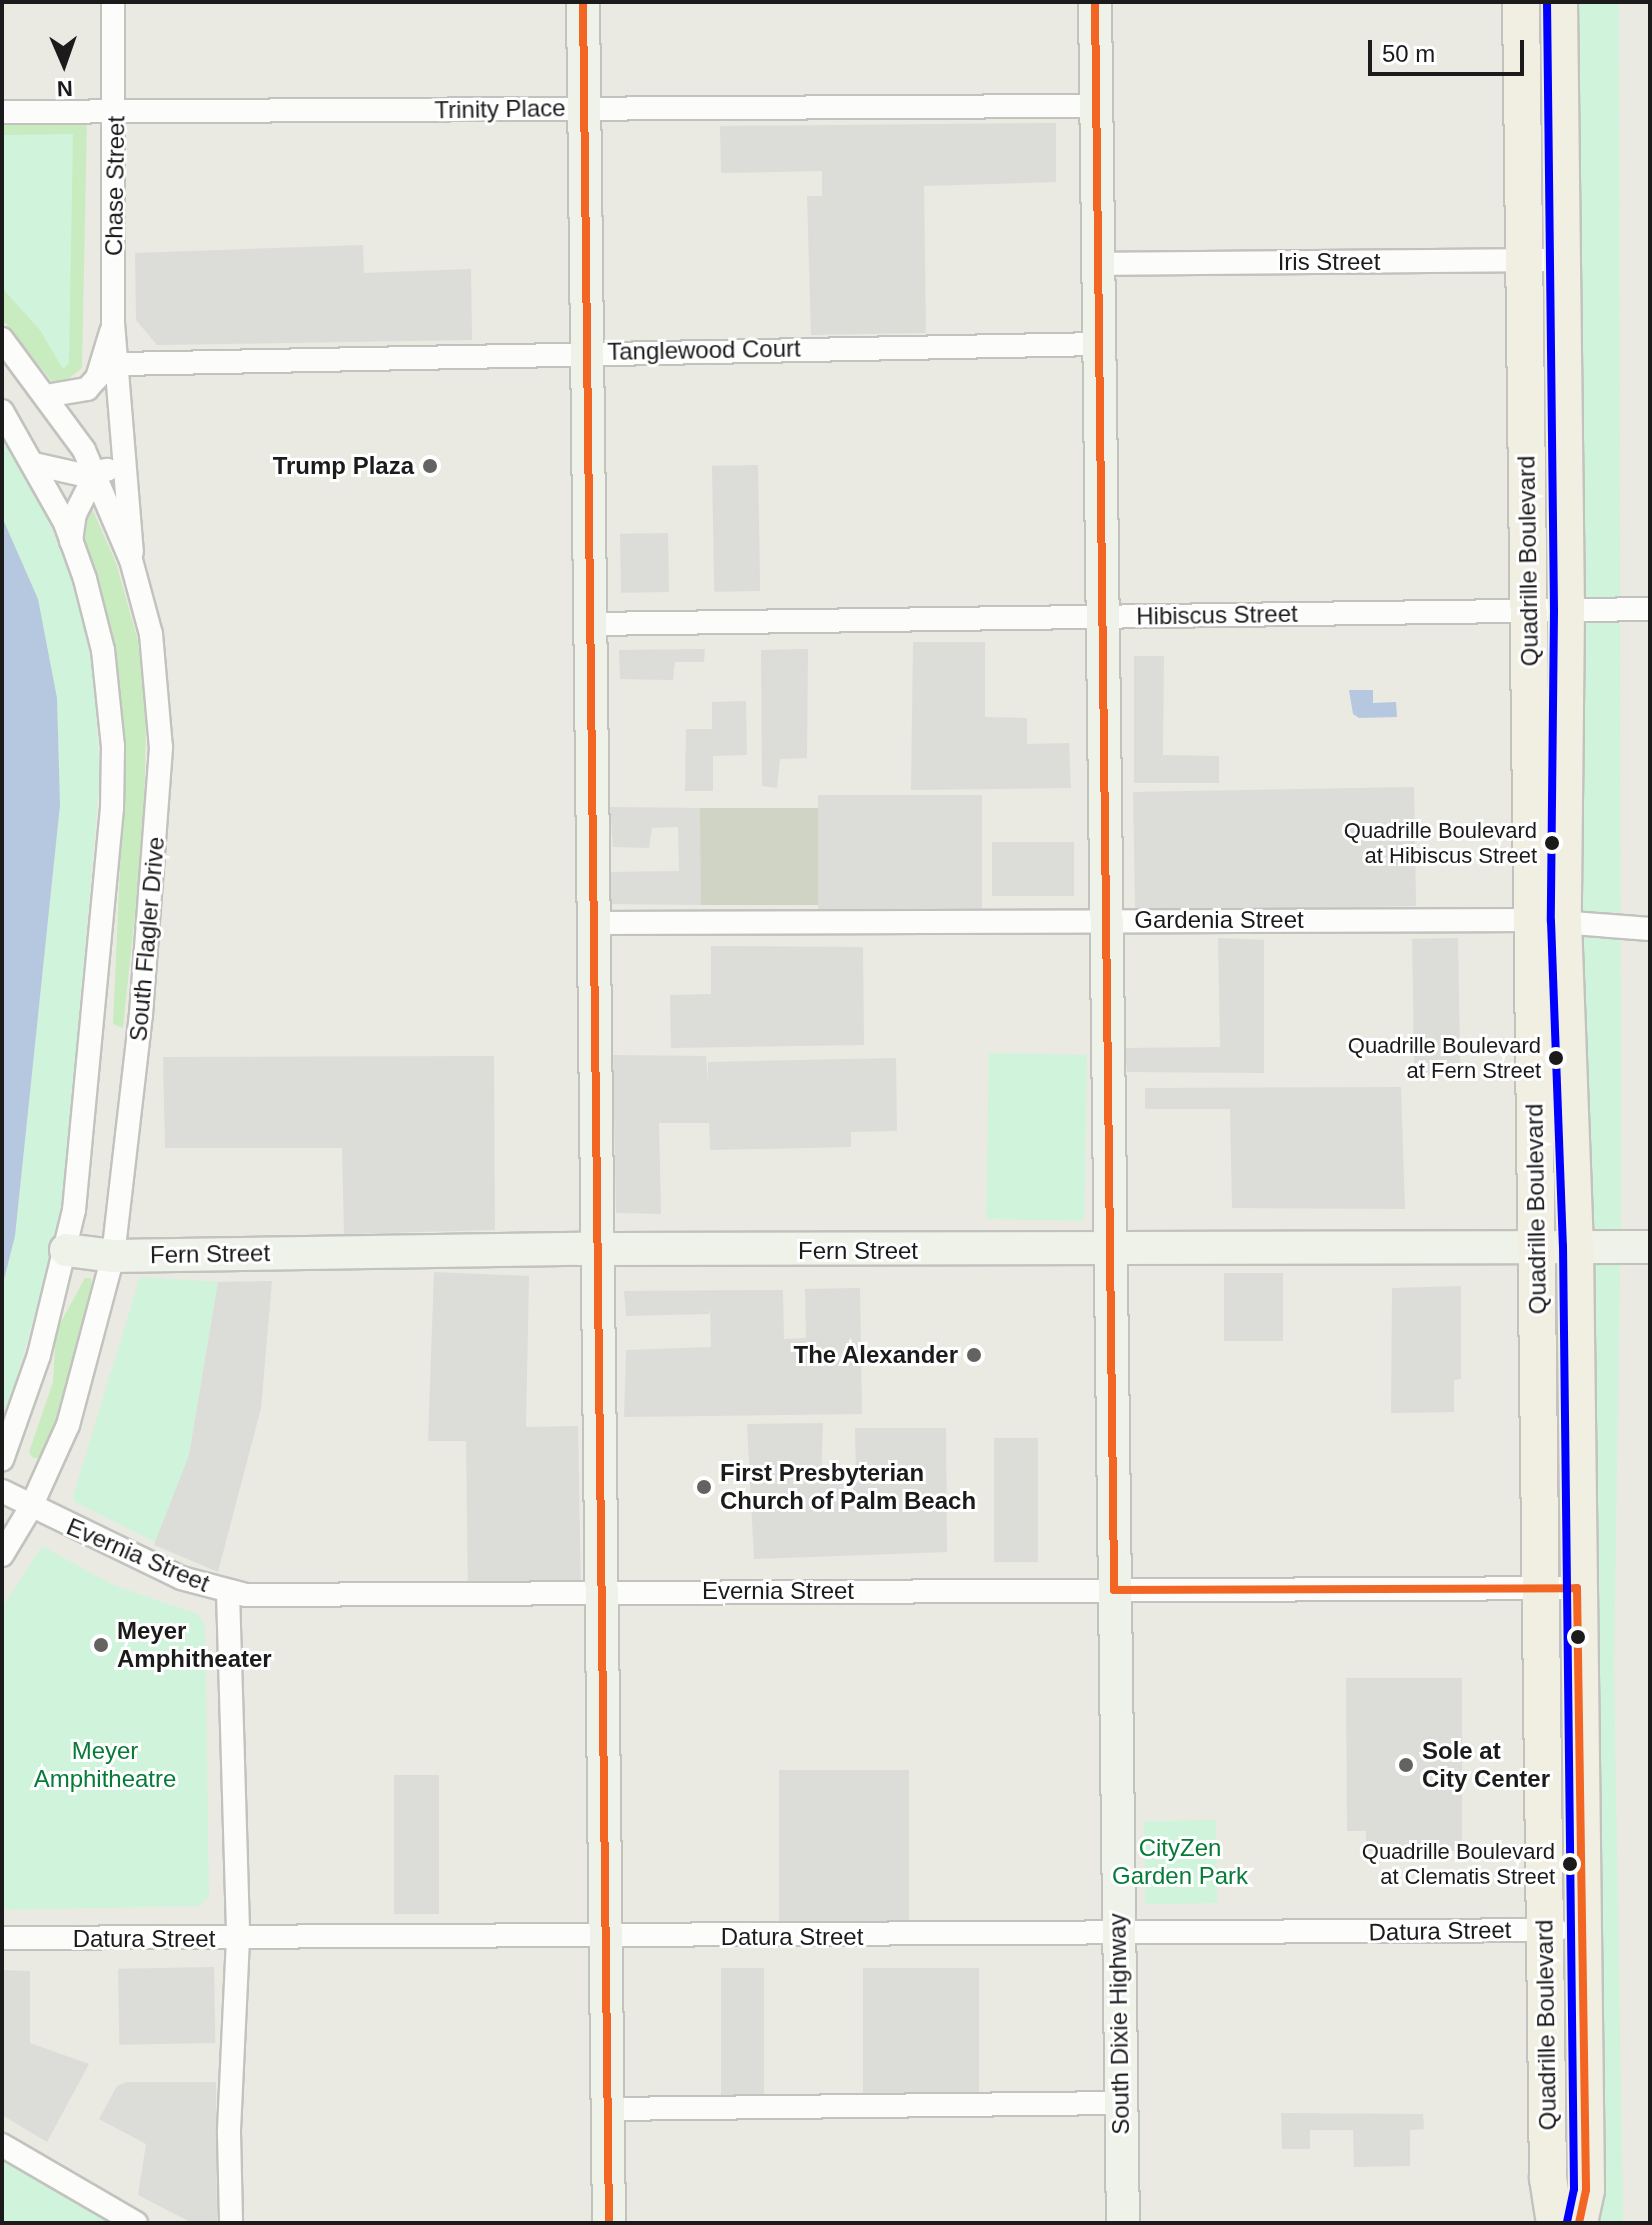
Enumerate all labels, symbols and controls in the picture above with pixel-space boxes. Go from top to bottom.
north arrow [24,24,104,104]
scale bar [1372,24,1528,74]
text: 50 m [1382,40,1435,67]
text: N [56,76,73,101]
street label: Trinity Place [434,93,566,125]
street label: Chase Street [99,116,131,256]
street label: Iris Street [1278,248,1380,276]
street label: Tanglewood Court [607,334,801,366]
place label: Trump Plaza [273,452,414,480]
street label: Quadrille Boulevard [1512,455,1544,667]
marker: Trump Plaza [421,457,439,475]
street label: Hibiscus Street [1136,599,1298,631]
place label: Quadrille Boulevard at Hibiscus Street [1344,817,1537,868]
street label: South Flagler Drive [124,835,170,1043]
marker: Quadrille Boulevard at Hibiscus Street [1544,835,1560,851]
street label: Gardenia Street [1134,906,1304,934]
place label: Quadrille Boulevard at Fern Street [1348,1032,1541,1084]
marker: Quadrille Boulevard at Fern Street [1548,1050,1564,1066]
street label: Quadrille Boulevard [1520,1103,1552,1315]
street label: Fern Street [798,1237,918,1265]
street label: Fern Street [150,1239,270,1269]
place label: The Alexander [793,1341,958,1369]
marker: The Alexander [965,1346,983,1364]
place label: First Presbyterian Church of Palm Beach [720,1459,976,1515]
marker: First Presbyterian Church of Palm Beach [695,1478,713,1496]
street label: Evernia Street [62,1512,214,1598]
street label: Evernia Street [702,1577,854,1605]
place label: Meyer Amphitheater [117,1617,272,1673]
unlabelled marker [1570,1629,1586,1645]
marker: Meyer Amphitheater [92,1636,110,1654]
park label: Meyer Amphitheatre [34,1737,176,1793]
place label: Sole at City Center [1422,1737,1550,1793]
marker: Sole at City Center [1397,1756,1415,1774]
park label: CityZen Garden Park [1112,1834,1248,1890]
place label: Quadrille Boulevard at Clematis Street [1362,1838,1555,1890]
marker: Quadrille Boulevard at Clematis Street [1562,1856,1578,1872]
street label: South Dixie Highway [1103,1913,1135,2135]
street label: Datura Street [1368,1915,1512,1947]
street label: Quadrille Boulevard [1530,1919,1562,2131]
street label: Datura Street [721,1923,863,1951]
street label: Datura Street [73,1925,215,1953]

